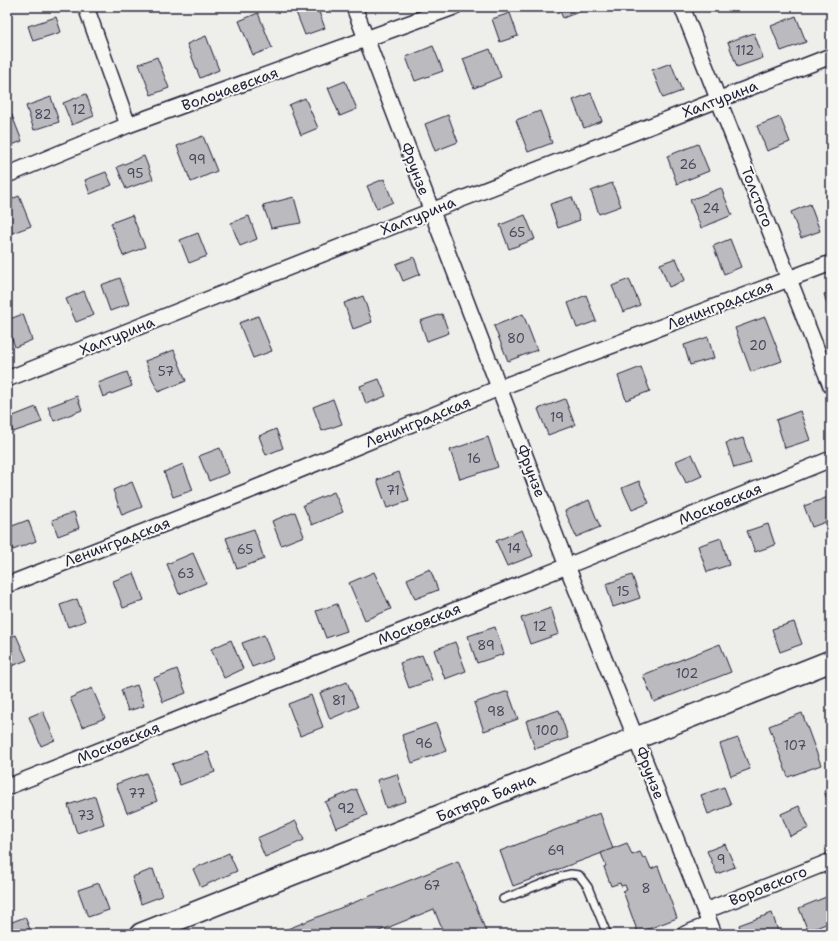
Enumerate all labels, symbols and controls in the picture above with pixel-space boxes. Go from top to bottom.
house number: 112 [736,42,754,59]
street label: Волочаевская [179,62,281,116]
street label: Халтурина [679,75,761,123]
house number: 12 [72,101,86,118]
house number: 82 [34,106,52,123]
street label: Фрунзе [396,140,434,198]
house number: 99 [188,151,206,168]
house number: 26 [679,156,697,173]
street label: Толстого [736,164,778,230]
house number: 95 [127,165,143,182]
street label: Халтурина [378,192,459,240]
house number: 24 [702,200,720,217]
house number: 65 [509,224,525,241]
street label: Ленинградская [664,276,776,334]
street label: Халтурина [77,312,158,360]
house number: 80 [507,330,525,347]
house number: 20 [749,337,767,354]
house number: 57 [158,363,174,380]
street label: Ленинградская [362,392,474,452]
house number: 19 [550,409,564,426]
street label: Фрунзе [512,442,550,500]
house number: 16 [467,450,481,467]
street label: Московская [675,478,765,530]
house number: 71 [386,482,400,499]
street label: Ленинградская [61,513,173,571]
house number: 14 [507,540,521,557]
house number: 65 [237,541,253,558]
house number: 63 [177,565,195,582]
house number: 15 [616,583,630,600]
street label: Московская [374,598,464,650]
house number: 12 [533,618,547,635]
house number: 89 [477,637,495,654]
house number: 102 [676,665,698,682]
house number: 81 [332,692,346,709]
house number: 98 [487,703,505,720]
street label: Московская [73,717,163,769]
house number: 100 [535,722,559,739]
house number: 96 [415,735,433,752]
house number: 107 [784,737,806,754]
street label: Фрунзе [631,744,669,802]
street label: Батыра Баяна [434,769,539,827]
house number: 77 [128,785,146,802]
house number: 92 [337,800,355,817]
house number: 73 [77,807,95,824]
house number: 69 [547,842,565,859]
house number: 9 [716,851,726,868]
street label: Воровского [726,861,810,911]
house number: 67 [424,877,440,894]
house number: 8 [641,880,651,897]

